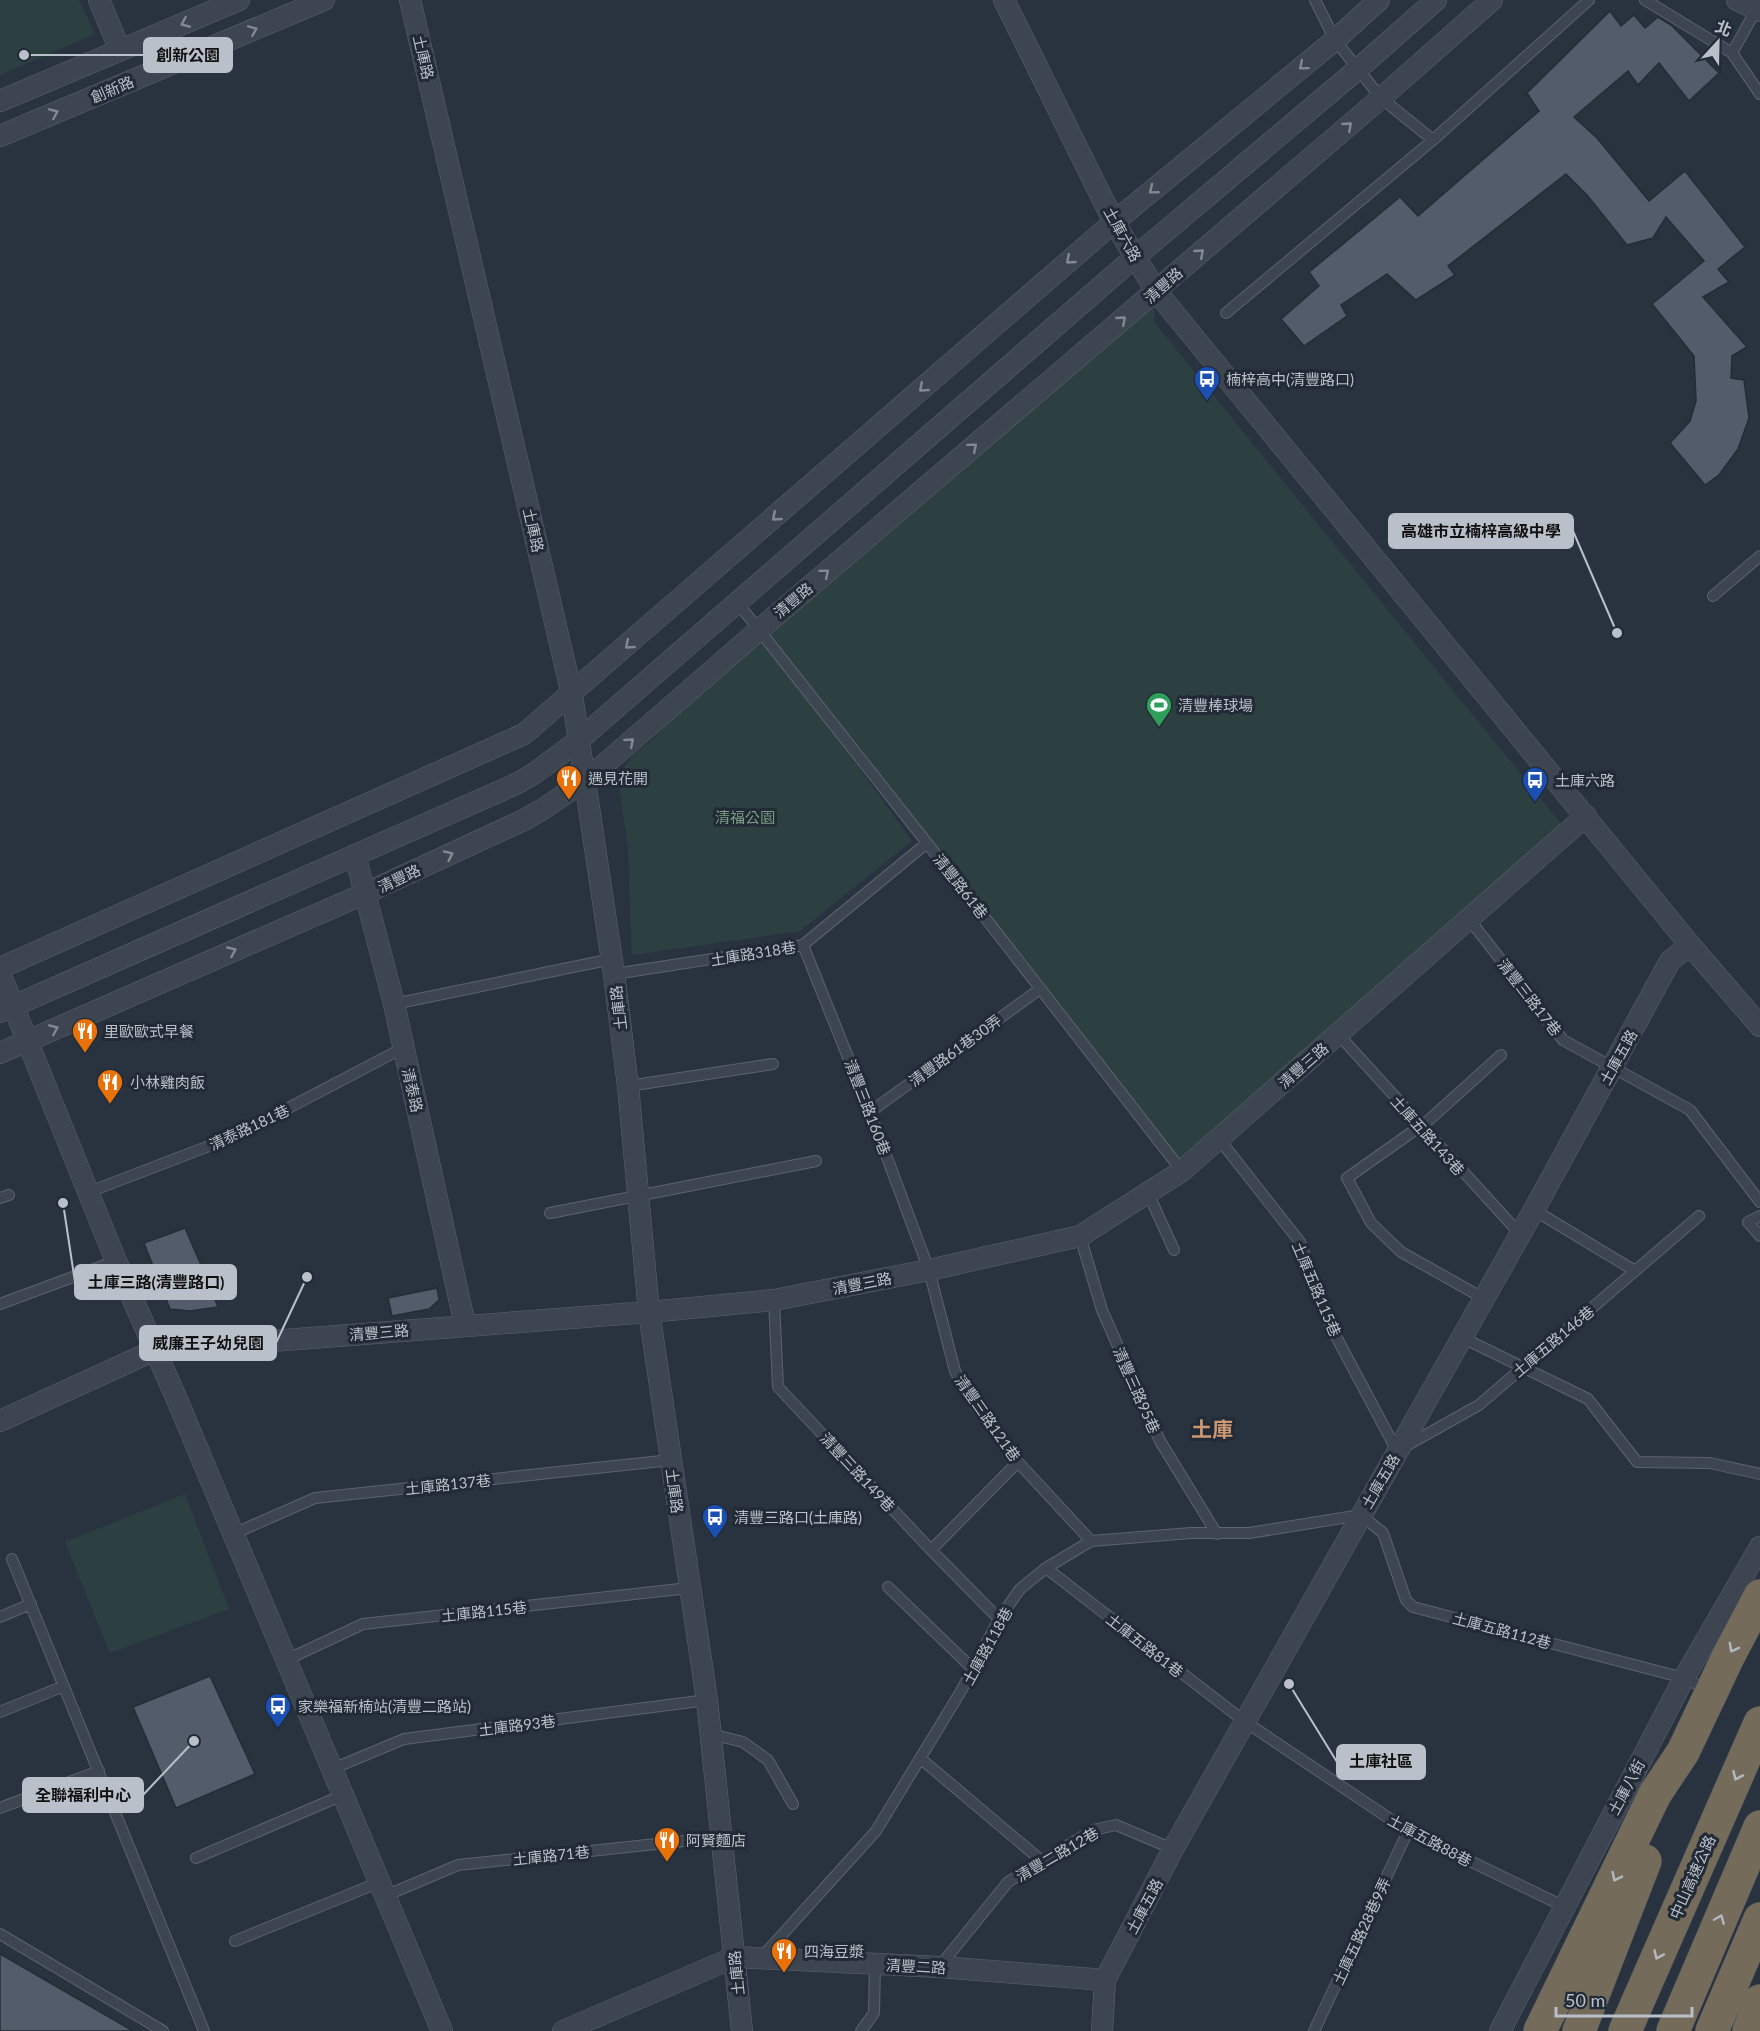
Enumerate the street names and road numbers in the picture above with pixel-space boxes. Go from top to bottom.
street label: 土庫路 [410,33,438,81]
street label: 創新路 [88,72,136,106]
street label: 土庫六路 [1101,203,1145,265]
street label: 清豐路 [1140,263,1186,307]
street label: 土庫路 [520,506,548,554]
street label: 清豐路 [770,579,816,621]
street label: 清豐路61巷 [930,850,992,922]
street label: 清豐路 [375,860,423,896]
street label: 土庫路318巷 [709,937,797,969]
street label: 清豐三路17巷 [1494,955,1566,1039]
street label: 土庫路 [606,985,630,1031]
street label: 清豐路61巷30弄 [905,1010,1005,1090]
street label: 土庫五路 [1596,1026,1640,1088]
street label: 清豐三路 [1274,1039,1332,1091]
street label: 清豐三路160巷 [841,1057,895,1157]
street label: 清泰路 [399,1066,427,1114]
street label: 土庫五路143巷 [1387,1091,1469,1179]
street label: 清泰路181巷 [206,1101,292,1153]
street label: 土庫五路115巷 [1289,1239,1345,1339]
street label: 清豐三路 [831,1268,893,1298]
street label: 土庫五路146巷 [1508,1302,1598,1380]
street label: 清豐三路 [348,1320,410,1344]
street label: 清豐三路95巷 [1110,1344,1164,1436]
street label: 清豐三路121巷 [952,1371,1024,1465]
street label: 清豐三路149巷 [817,1429,899,1515]
street label: 土庫五路 [1357,1451,1403,1511]
street label: 土庫路 [663,1467,687,1515]
street label: 土庫路137巷 [404,1471,492,1497]
street label: 土庫路115巷 [440,1598,528,1624]
street label: 土庫路118巷 [958,1604,1016,1688]
street label: 土庫五路112巷 [1451,1608,1553,1652]
street label: 土庫五路81巷 [1103,1609,1187,1681]
street label: 土庫路93巷 [477,1711,557,1739]
street label: 土庫八街 [1604,1756,1648,1818]
street label: 土庫五路88巷 [1385,1810,1475,1870]
street label: 清豐二路12巷 [1012,1823,1102,1885]
street label: 中山高速公路 [1665,1832,1719,1922]
street label: 土庫路71巷 [512,1842,590,1868]
street label: 土庫五路 [1122,1875,1166,1937]
street label: 土庫五路28巷9弄 [1328,1875,1394,1987]
street label: 土庫路 [725,1950,747,1996]
street label: 清豐二路 [886,1955,946,1977]

